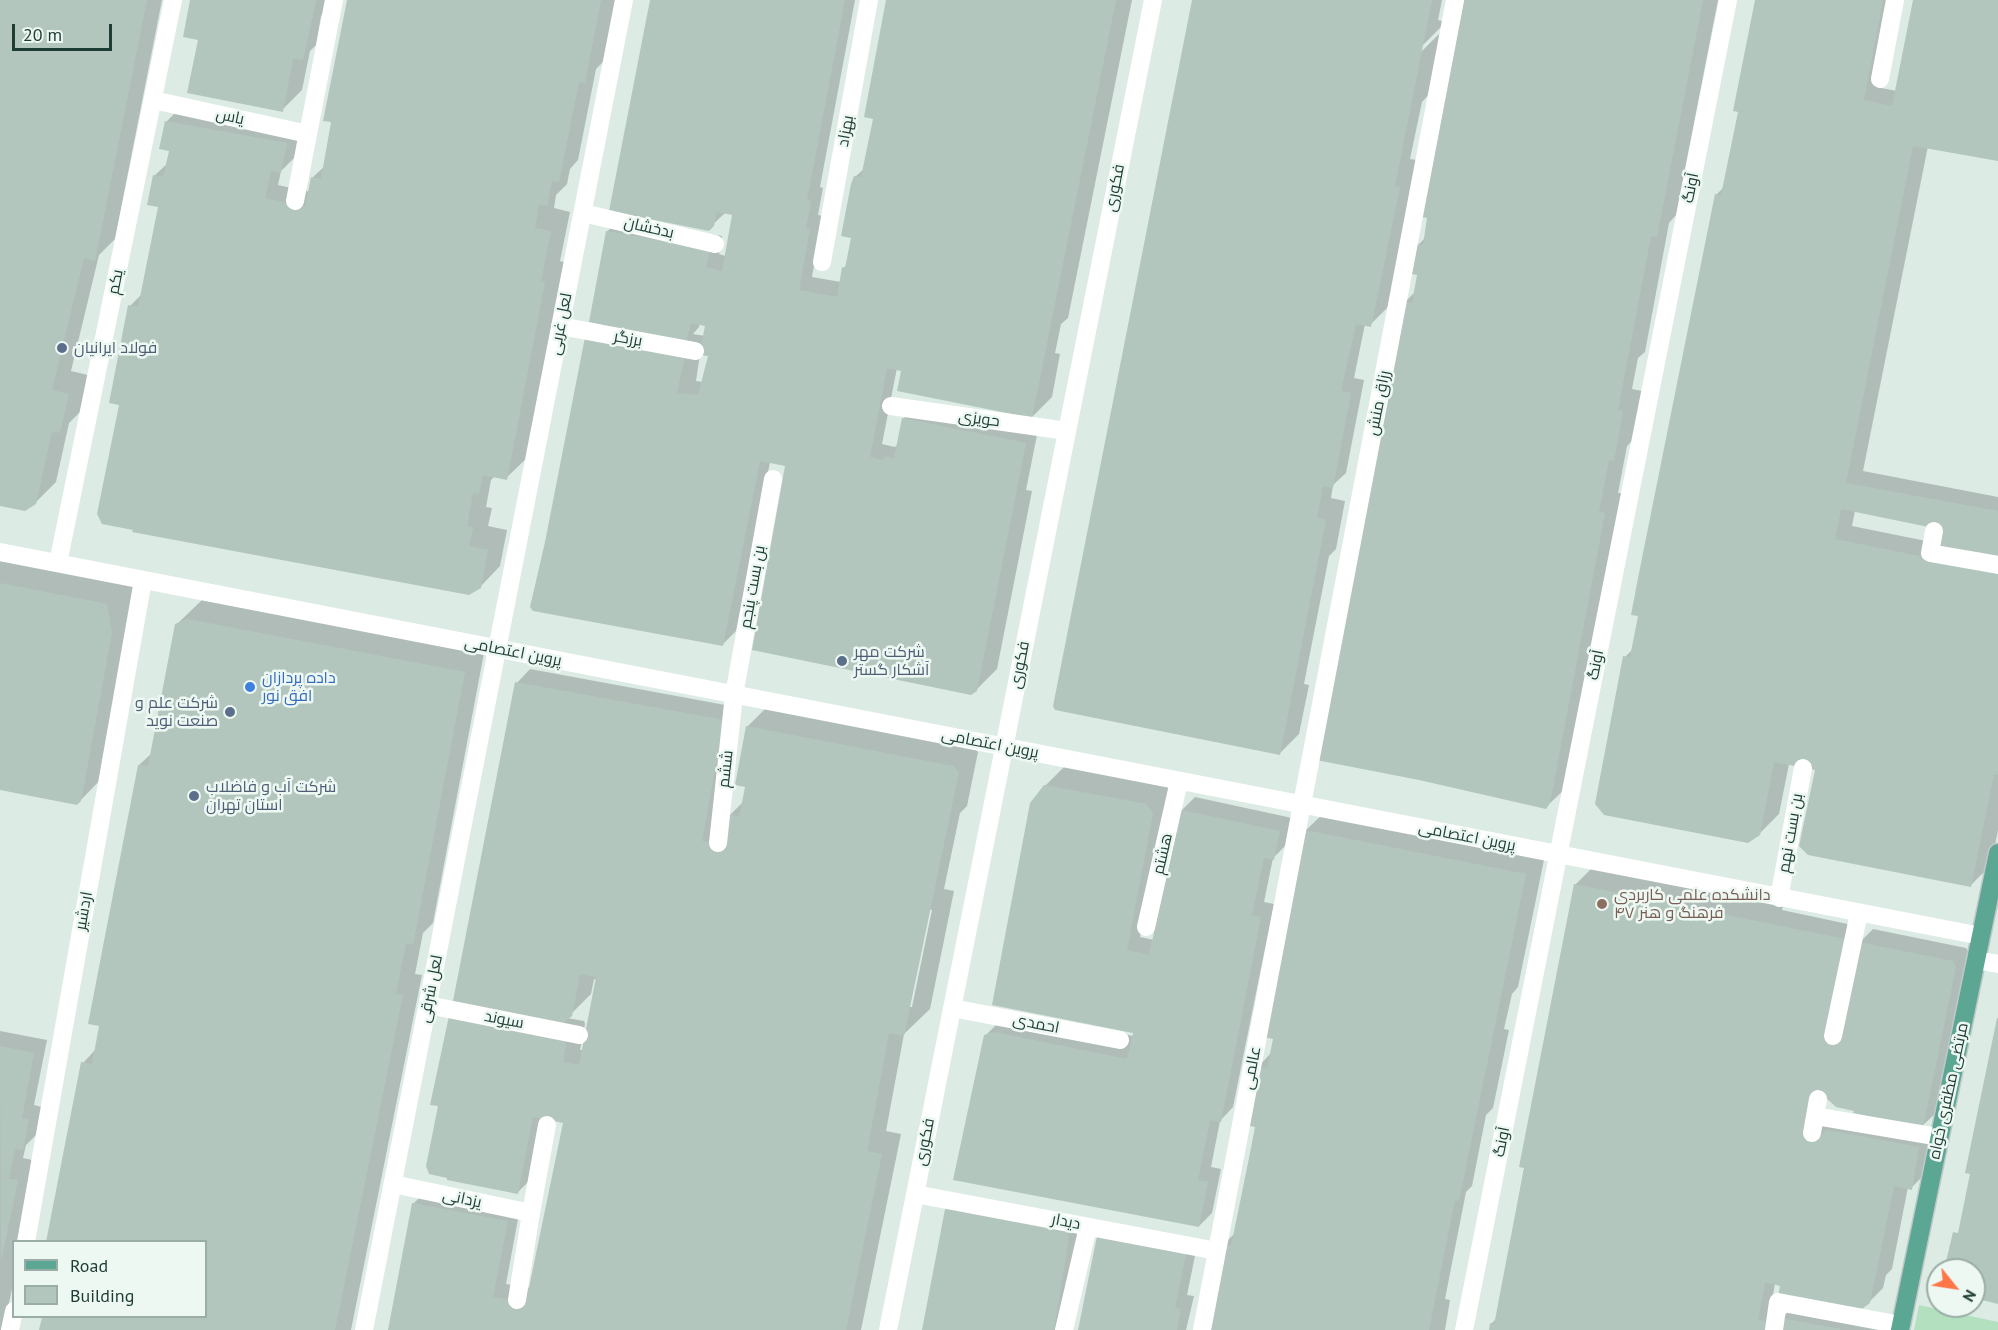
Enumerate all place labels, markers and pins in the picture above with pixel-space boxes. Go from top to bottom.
place label: فولاد ایرانیان [74,338,157,358]
marker: فولاد ایرانیان [55,341,69,355]
place label: شرکت مهر آشکار گستر [854,642,929,680]
marker: شرکت مهر آشکار گستر [835,654,849,668]
place label: داده پردازان افق نور [262,668,336,706]
marker: داده پردازان افق نور [243,680,257,694]
place label: شرکت علم و صنعت نوید [135,693,218,731]
marker: شرکت علم و صنعت نوید [223,705,237,719]
place label: شرکت آب و فاضلاب استان تهران [206,777,336,815]
marker: شرکت آب و فاضلاب استان تهران [187,789,201,803]
place label: دانشکده علمی کاربردی فرهنگ و هنر ۴۷ [1614,885,1770,923]
marker: دانشکده علمی کاربردی فرهنگ و هنر ۴۷ [1595,897,1609,911]

